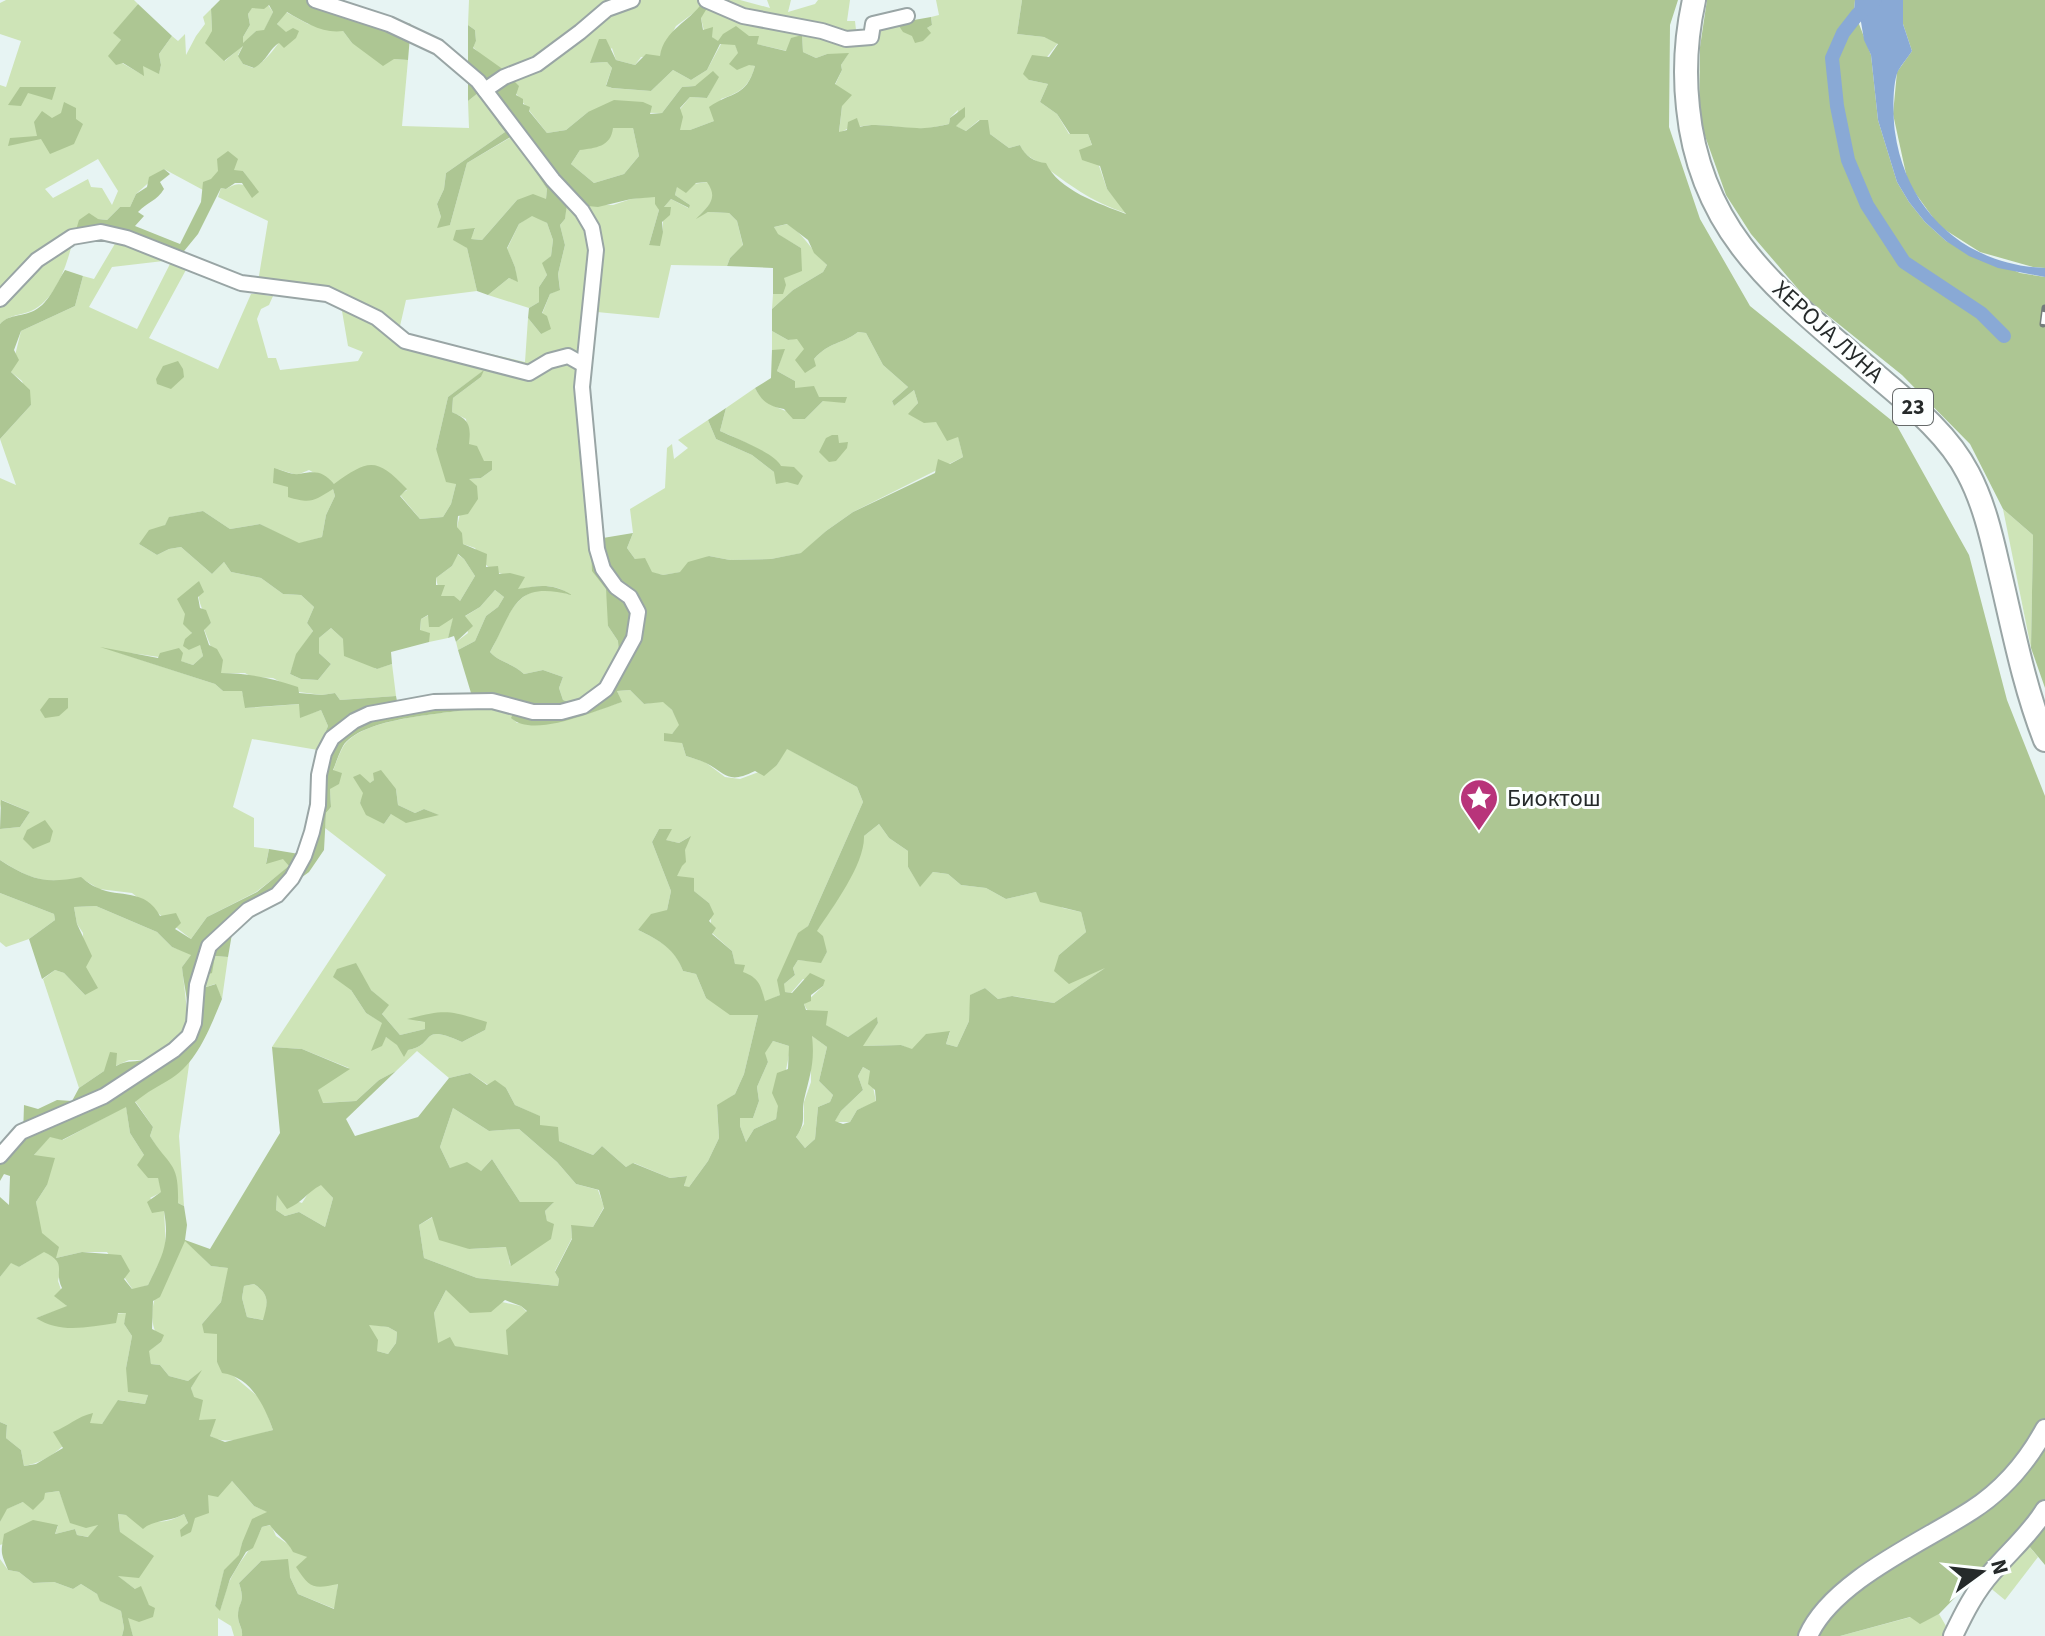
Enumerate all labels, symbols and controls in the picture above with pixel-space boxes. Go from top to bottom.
street label: ХЕРОЈА ЛУНА [1765,272,1891,392]
road number: 23 [1893,389,1933,425]
place icon: Биоктош [1458,777,1500,832]
place label: Биоктош [1507,781,1601,816]
north arrow [1941,1532,2021,1612]
text: N [1982,1556,2017,1578]

